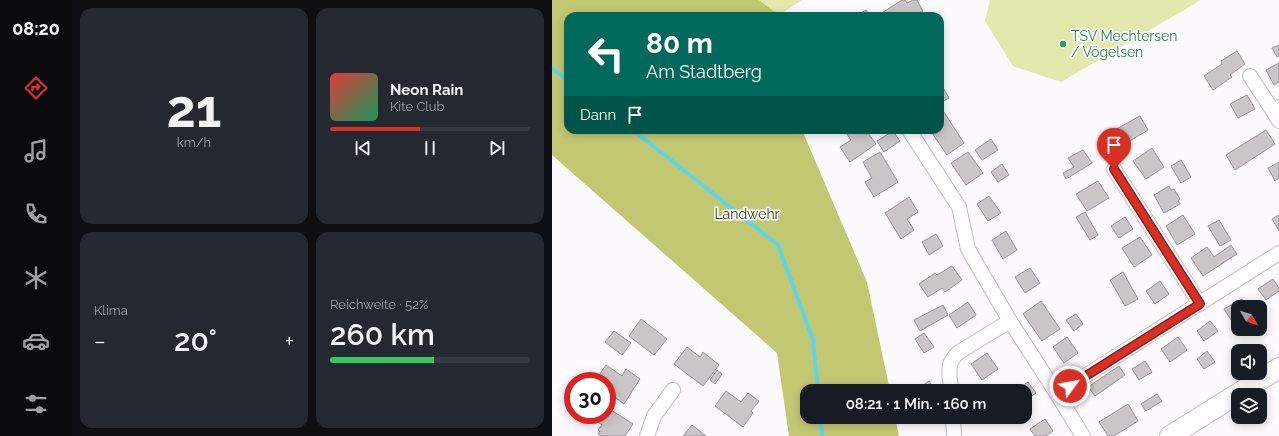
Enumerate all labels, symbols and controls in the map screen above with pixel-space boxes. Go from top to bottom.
text: 08:20 [12,18,60,39]
text: 80 m [646,27,713,60]
icon: left [580,28,632,80]
place label: TSV Mechtersen / Vögelsen [1071,28,1177,60]
marker: TSV Mechtersen / Vögelsen [1058,39,1068,49]
text: Am Stadtberg [646,61,762,82]
icon: directions [22,74,50,102]
text: 21 [166,78,222,139]
text: Neon Rain [390,81,463,99]
text: Kite Club [390,99,445,114]
icon: arrive [624,104,646,126]
text: Dann [580,106,616,124]
pin [1097,128,1131,169]
icon: arrive [1103,134,1125,156]
text: km/h [177,135,211,150]
icon: music [22,137,50,165]
icon: previous [352,137,374,159]
icon: pause [419,137,441,159]
icon: next [486,137,508,159]
icon: phone [22,200,50,228]
park label: Landwehr [714,206,780,222]
icon: climate [22,264,50,292]
text: Reichweite · 52% [330,297,428,312]
north arrow [1231,300,1267,336]
map controls [1231,300,1267,424]
text: Klima [94,303,128,318]
text: 260 km [330,317,435,352]
text: 20° [174,323,217,358]
icon: car [22,327,50,355]
text: − [94,328,106,354]
text: + [285,328,294,354]
button: sound [1231,344,1267,380]
position arrow [1049,365,1091,407]
speed limit sign: 30 [564,372,616,424]
button: layers [1231,388,1267,424]
icon: filters [22,390,50,418]
text: 08:21 · 1 Min. · 160 m [846,395,986,413]

